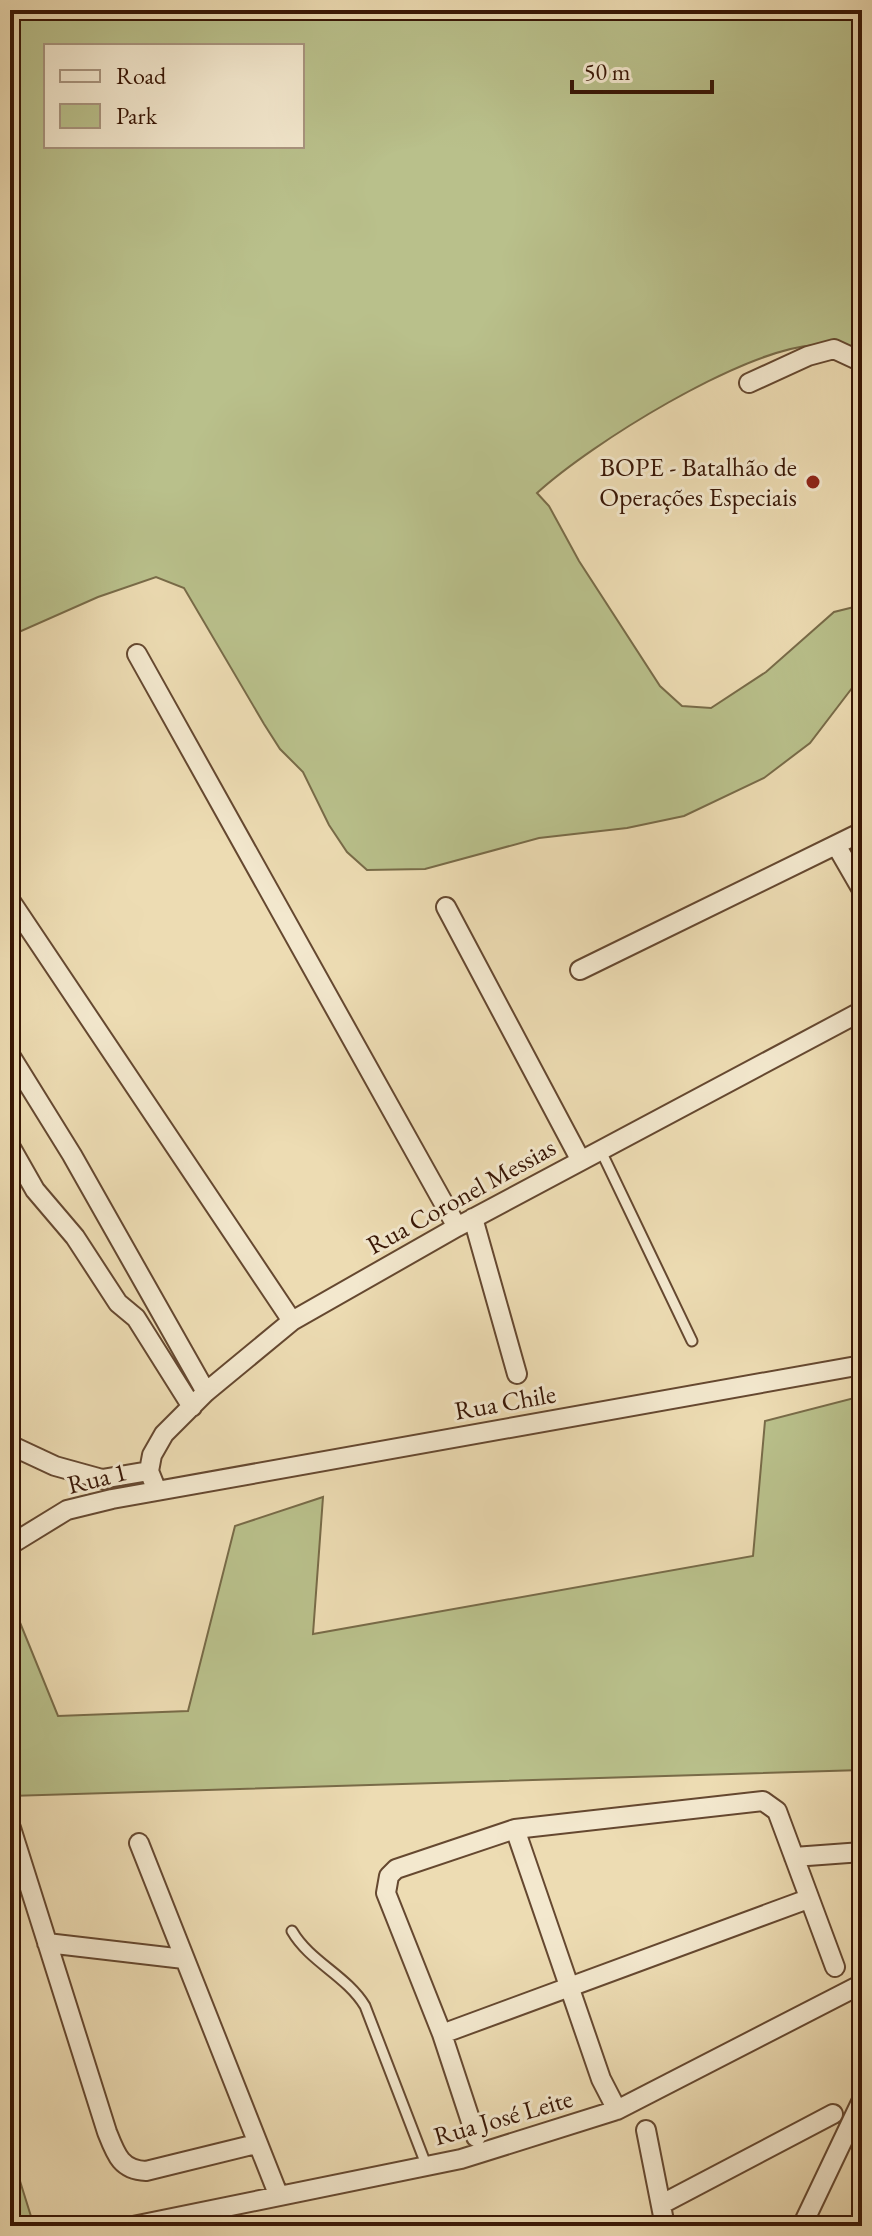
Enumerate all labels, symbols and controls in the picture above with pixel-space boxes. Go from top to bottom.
legend [44,44,304,148]
scale bar [572,44,712,94]
text: 50 m [584,56,631,87]
text: Road [116,60,167,91]
text: Park [116,100,158,131]
place label: BOPE - Batalhão de Operações Especiais [599,450,797,514]
marker: BOPE - Batalhão de Operações Especiais [804,473,822,491]
street label: Rua Coronel Messias [360,1130,562,1262]
street label: Rua Chile [452,1376,558,1428]
street label: Rua 1 [64,1454,130,1502]
street label: Rua José Leite [429,2081,577,2153]

